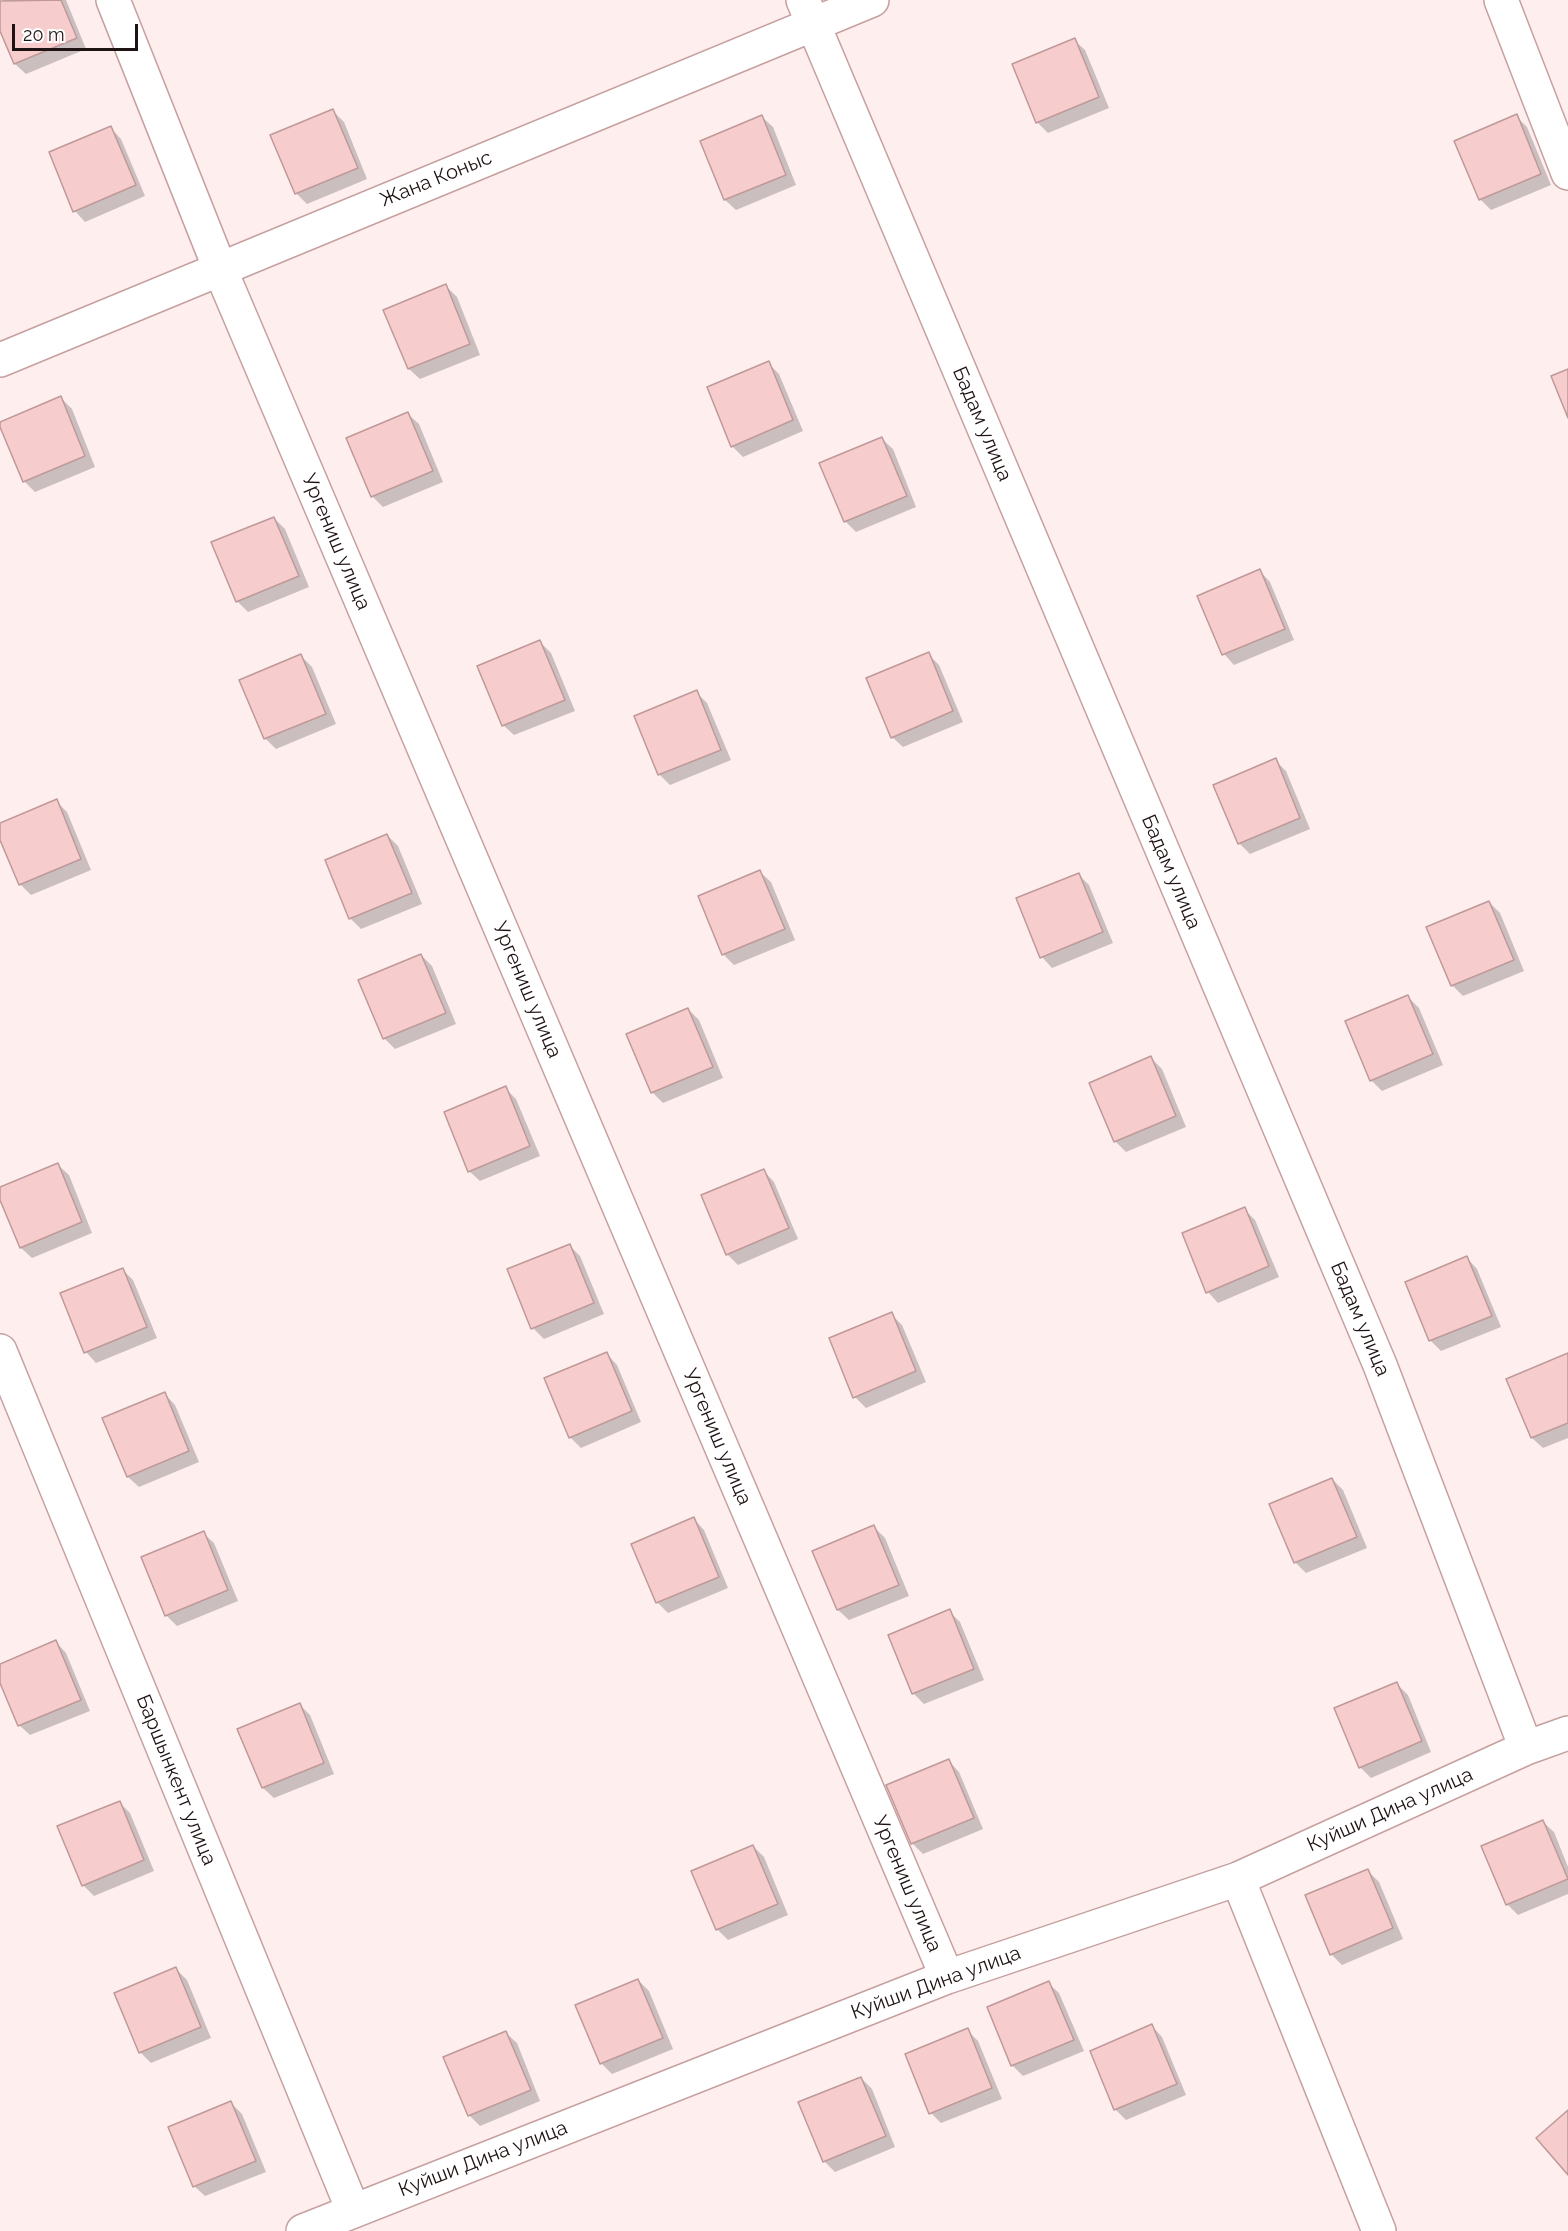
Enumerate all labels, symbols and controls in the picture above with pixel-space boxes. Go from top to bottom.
scale bar [15,12,141,50]
text: 20 m [23,24,65,45]
street label: Жана Коныс [377,146,495,212]
street label: Бадам улица [947,363,1017,485]
street label: Ургениш улица [296,470,376,614]
street label: Бадам улица [1136,811,1206,933]
street label: Ургениш улица [487,918,567,1062]
street label: Бадам улица [1325,1258,1395,1380]
street label: Ургениш улица [677,1365,757,1509]
street label: Баршынкент улица [131,1691,221,1869]
street label: Куйши Дина улица [1303,1763,1477,1857]
street label: Ургениш улица [867,1812,947,1956]
street label: Куйши Дина улица [848,1941,1024,2025]
street label: Куйши Дина улица [395,2116,571,2202]

